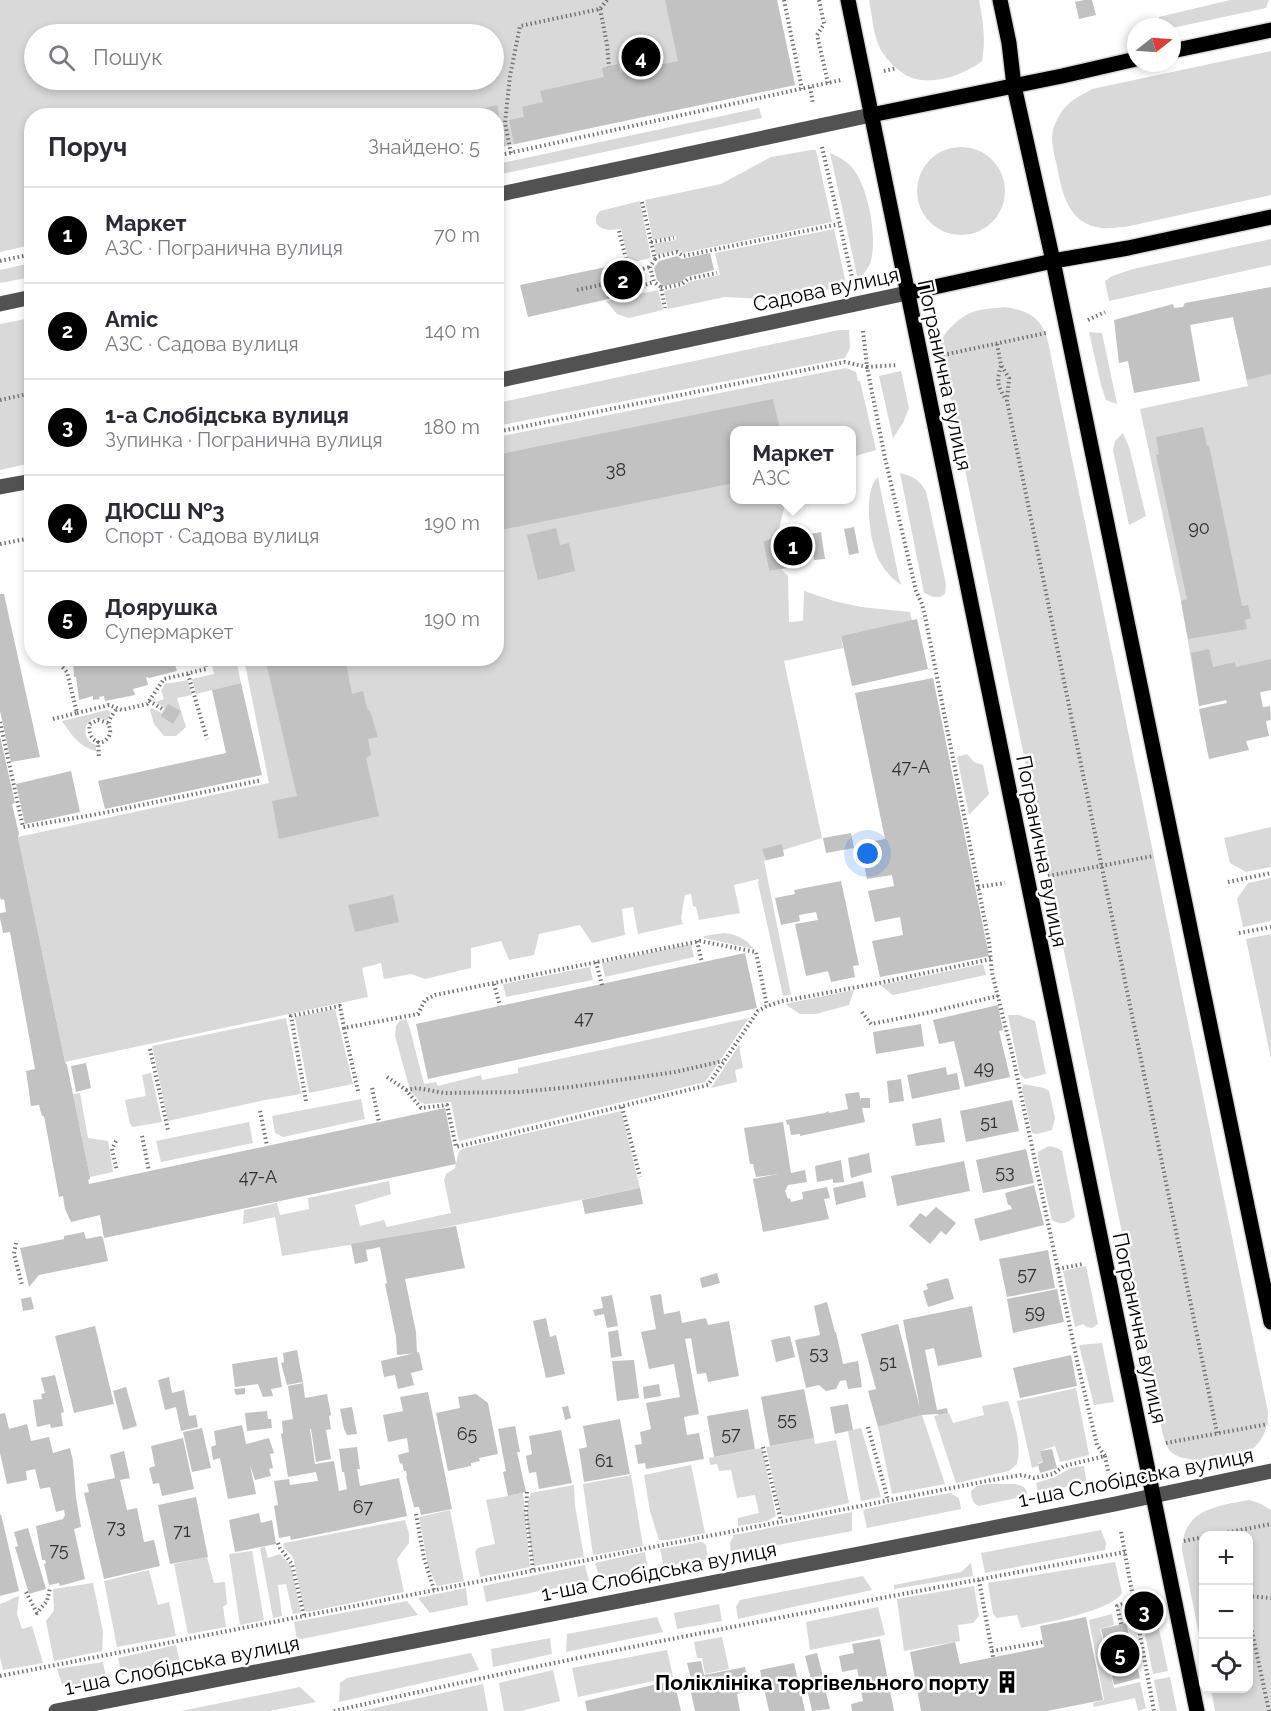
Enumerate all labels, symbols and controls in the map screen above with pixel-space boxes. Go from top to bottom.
north arrow [1127,18,1181,72]
search box [24,24,504,90]
pin: 4 [622,34,660,80]
icon: search [45,41,78,74]
text: Пошук [93,44,163,70]
text: Поруч [48,132,127,162]
text: Знайдено: 5 [368,135,480,159]
text: Маркет [105,210,187,236]
text: 1 [63,223,72,247]
text: 70 m [434,223,480,247]
text: АЗС · Погранична вулиця [105,236,343,260]
pin: 2 [604,258,642,302]
street label: Садова вулиця [751,261,901,317]
street label: Погранична вулиця [912,277,978,473]
text: Amic [105,306,158,332]
text: 2 [62,319,73,343]
text: 140 m [425,319,480,343]
text: АЗС · Садова вулиця [105,332,299,356]
text: 1-а Слобідська вулиця [105,402,349,428]
text: 3 [62,415,73,439]
text: 180 m [424,415,480,439]
popup [730,426,856,504]
text: Зупинка · Погранична вулиця [105,428,383,452]
text: Маркет [752,440,834,466]
house number: 38 [606,459,626,480]
text: АЗС [752,466,790,490]
text: ДЮСШ №3 [105,498,224,524]
text: 4 [62,511,73,535]
text: 190 m [424,511,480,535]
house number: 90 [1188,517,1210,538]
text: Спорт · Садова вулиця [105,524,319,548]
pin: 1 [774,524,812,568]
text: Доярушка [105,594,218,620]
text: 5 [62,607,73,631]
text: 190 m [424,607,480,631]
text: Супермаркет [105,620,233,644]
street label: Погранична вулиця [1011,753,1073,949]
house number: 47-А [892,756,930,777]
your location [853,839,882,868]
house number: 47 [574,1007,594,1028]
house number: 49 [974,1057,994,1078]
house number: 51 [980,1111,998,1132]
house number: 53 [995,1161,1015,1182]
house number: 47-А [239,1166,277,1187]
street label: Погранична вулиця [1107,1230,1173,1426]
house number: 57 [1017,1263,1037,1284]
house number: 59 [1025,1301,1045,1322]
house number: 53 [809,1342,829,1363]
house number: 51 [879,1351,897,1372]
house number: 55 [777,1408,797,1429]
house number: 65 [457,1423,478,1444]
house number: 57 [721,1423,741,1444]
street label: 1-ша Слобідська вулиця [1016,1442,1256,1512]
house number: 61 [595,1450,614,1471]
house number: 67 [353,1496,374,1517]
house number: 73 [106,1516,126,1537]
house number: 71 [173,1520,191,1541]
map controls [1199,1531,1253,1693]
button: + [1199,1531,1253,1585]
street label: 1-ша Слобідська вулиця [539,1536,779,1606]
house number: 75 [49,1539,69,1560]
button: − [1199,1585,1253,1639]
pin: 3 [1124,1588,1164,1634]
street label: 1-ша Слобідська вулиця [62,1630,302,1700]
pin: 5 [1100,1632,1140,1676]
button: locate [1199,1639,1253,1693]
building icon: Поліклініка торгівельного порту [994,1669,1020,1695]
place label: Поліклініка торгівельного порту [655,1670,989,1695]

